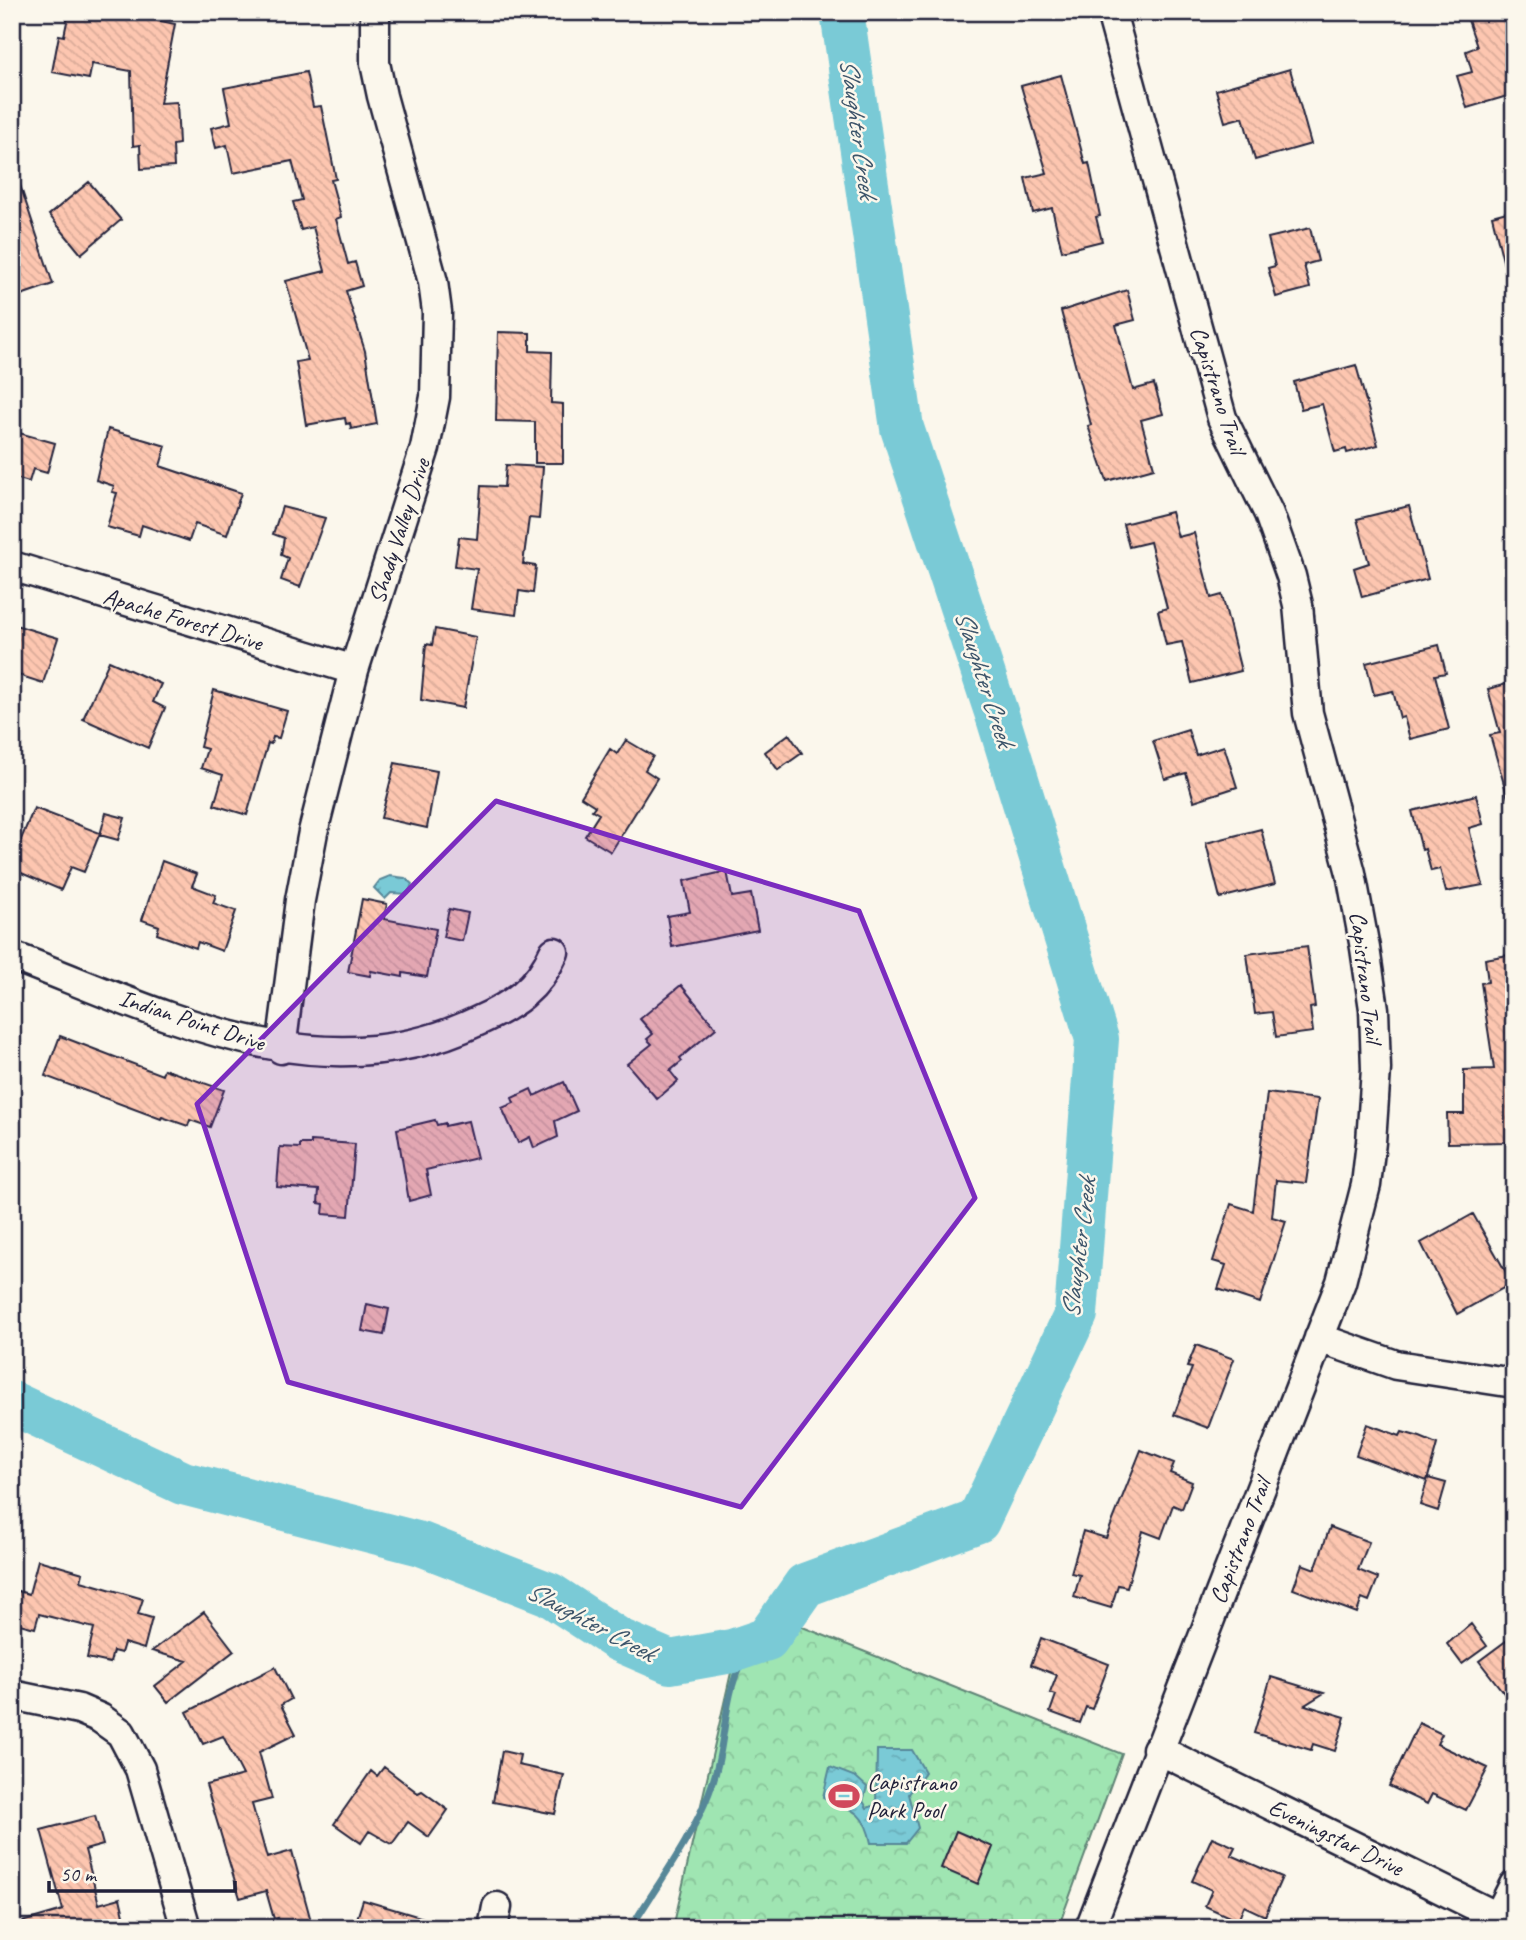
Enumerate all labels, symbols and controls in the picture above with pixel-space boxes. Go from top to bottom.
water label: Slaughter Creek [832,56,885,204]
street label: Capistrano Trail [1183,323,1254,461]
street label: Shady Valley Drive [361,453,437,607]
street label: Apache Forest Drive [100,581,268,658]
water label: Slaughter Creek [947,606,1023,754]
street label: Capistrano Trail [1343,910,1389,1048]
street label: Indian Point Drive [116,982,271,1058]
water label: Slaughter Creek [1054,1172,1104,1320]
street label: Capistrano Trail [1202,1470,1279,1608]
water label: Slaughter Creek [521,1574,664,1671]
place label: Capistrano Park Pool [867,1767,958,1825]
sports icon: Capistrano Park Pool [827,1779,861,1813]
street label: Eveningstar Drive [1264,1792,1410,1883]
scale bar [49,1849,234,1893]
text: 50 m [60,1861,98,1887]

